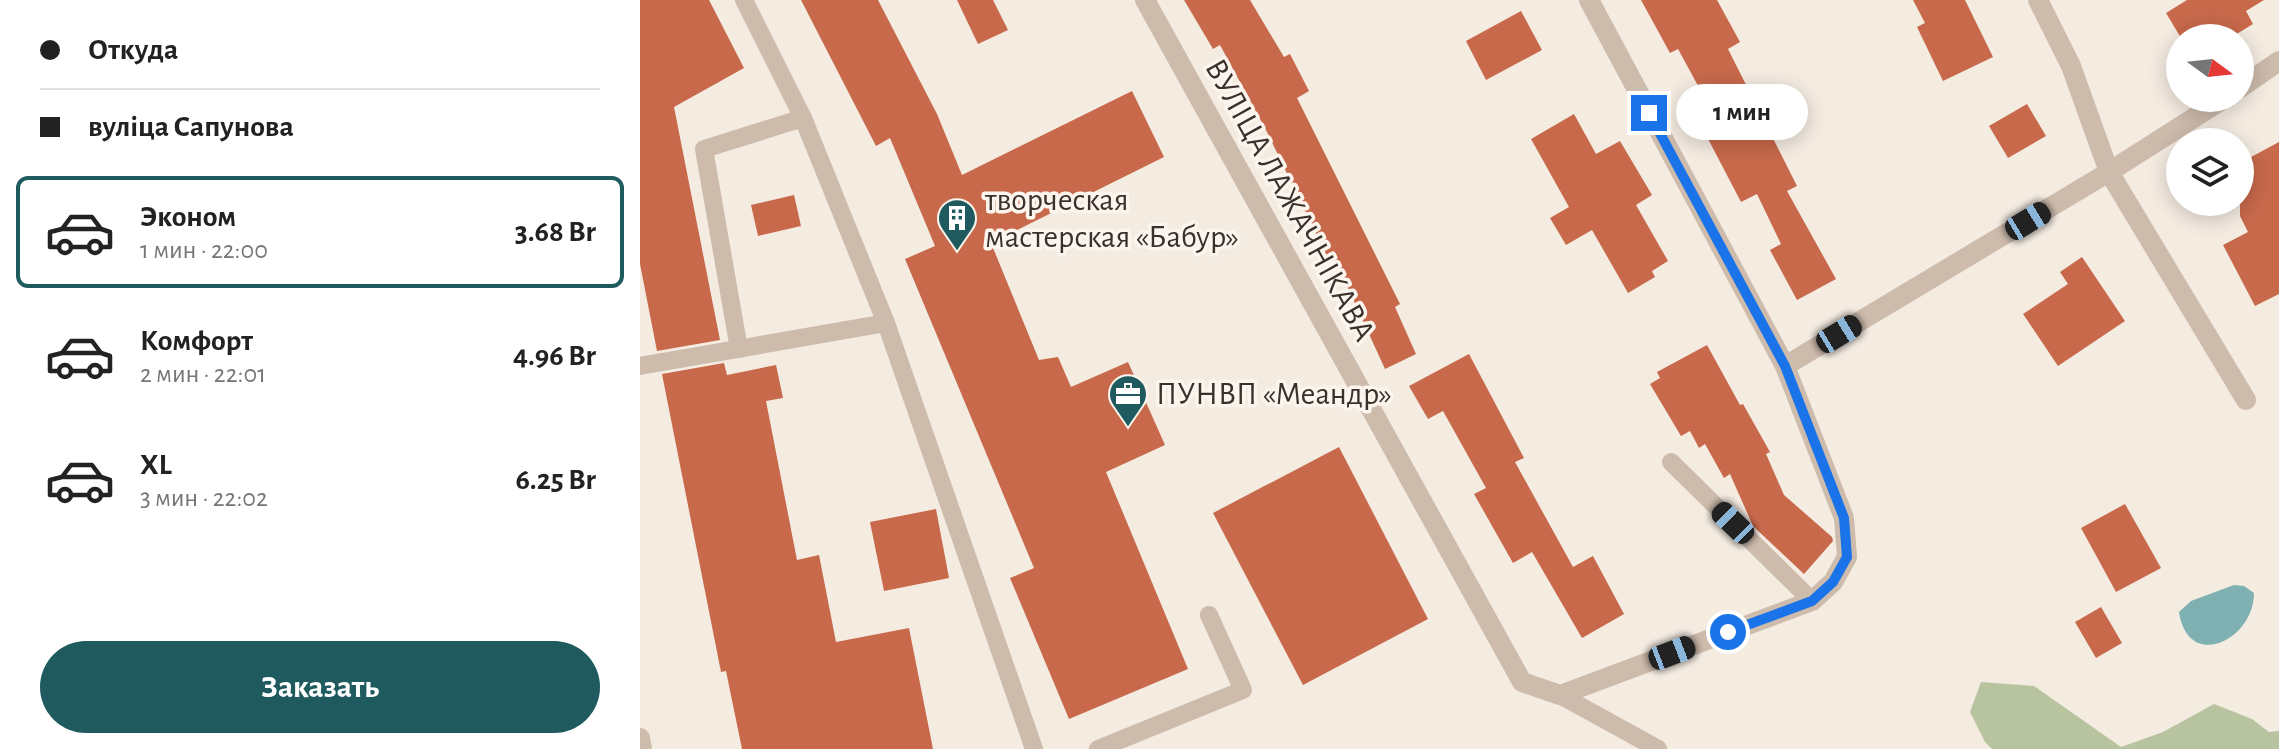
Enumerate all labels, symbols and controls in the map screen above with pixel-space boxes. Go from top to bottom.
north arrow [2166,24,2254,112]
map controls [2166,24,2254,216]
text: Откуда [88,35,178,65]
street label: ВУЛІЦА ЛАЖАЧНІКАВА [1199,54,1381,346]
callout: 1 мин [1677,85,1809,141]
route end [1631,95,1667,131]
text: 1 мин [1713,99,1771,125]
text: вуліца Сапунова [88,112,294,142]
button: layers [2166,128,2254,216]
place label: творческая мастерская «Бабур» [984,184,1239,253]
icon: car [44,196,116,268]
building icon: творческая мастерская «Бабур» [936,197,978,252]
car [2001,198,2055,244]
text: Эконом [140,202,236,232]
text: 3.68 Br [515,217,596,247]
text: 1 мин · 22:00 [140,237,268,263]
car [1812,311,1866,357]
icon: car [44,320,116,392]
text: Комфорт [140,326,253,356]
text: 4.96 Br [513,341,596,371]
text: 2 мин · 22:01 [140,361,266,387]
office icon: ПУНВП «Меандр» [1107,373,1149,428]
place label: ПУНВП «Меандр» [1156,378,1392,410]
icon: car [44,444,116,516]
text: XL [140,450,172,480]
text: 6.25 Br [515,465,596,495]
text: 3 мин · 22:02 [140,485,268,511]
car [1707,498,1759,548]
route start [1710,614,1746,650]
car [1645,633,1699,673]
button: Заказать [40,641,600,733]

